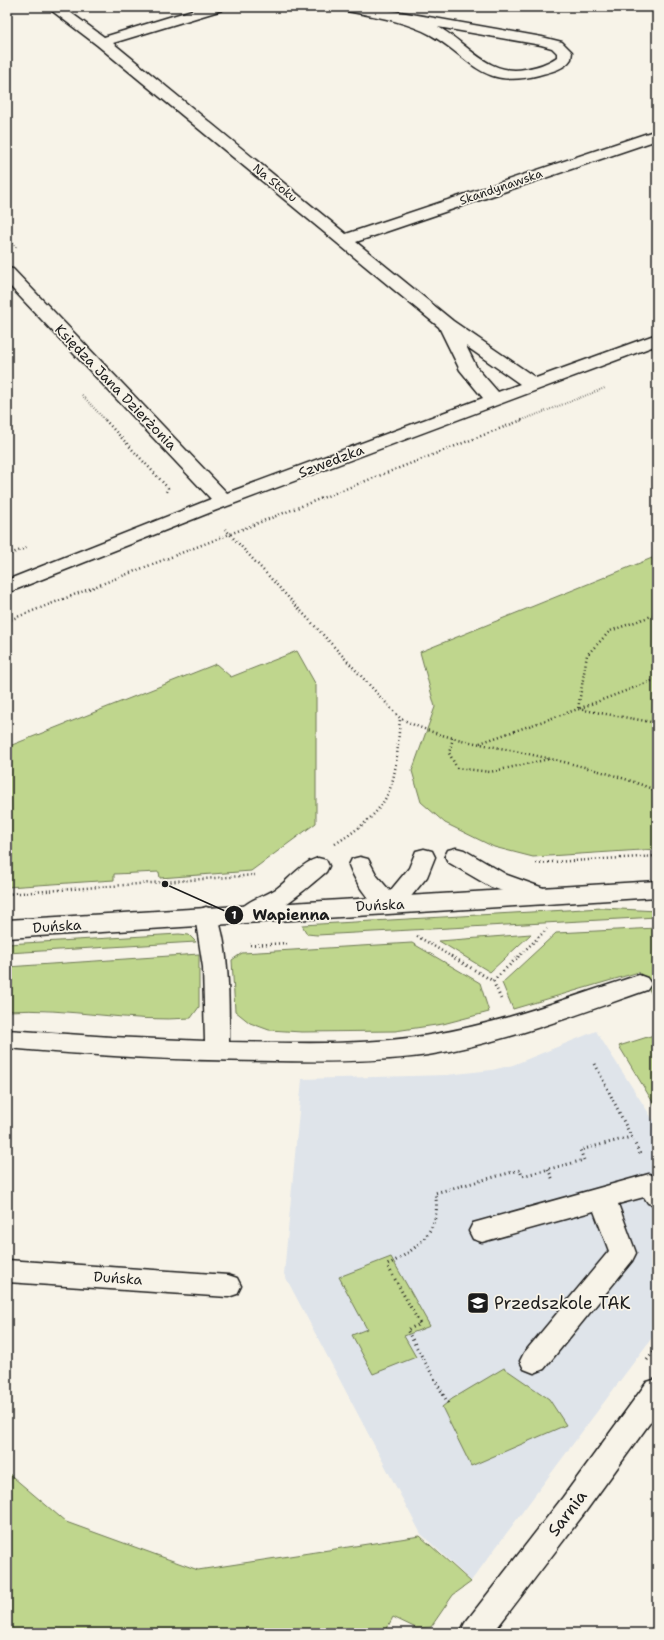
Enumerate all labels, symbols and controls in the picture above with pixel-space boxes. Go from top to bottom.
street label: Na Stoku [250,160,301,206]
street label: Skandynawska [457,165,545,209]
street label: Księdza Jana Dzierżonia [51,320,181,454]
street label: Szwedzka [296,440,366,482]
street label: Duńska [355,895,405,915]
callout: Wapienna [224,901,338,928]
text: Wapienna [252,905,330,925]
text: 1 [231,907,237,923]
street label: Duńska [32,915,82,937]
street label: Duńska [93,1267,143,1289]
school or university icon: Przedszkole TAK [465,1290,491,1316]
place label: Przedszkole TAK [494,1292,631,1314]
street label: Sarnia [542,1485,592,1541]

